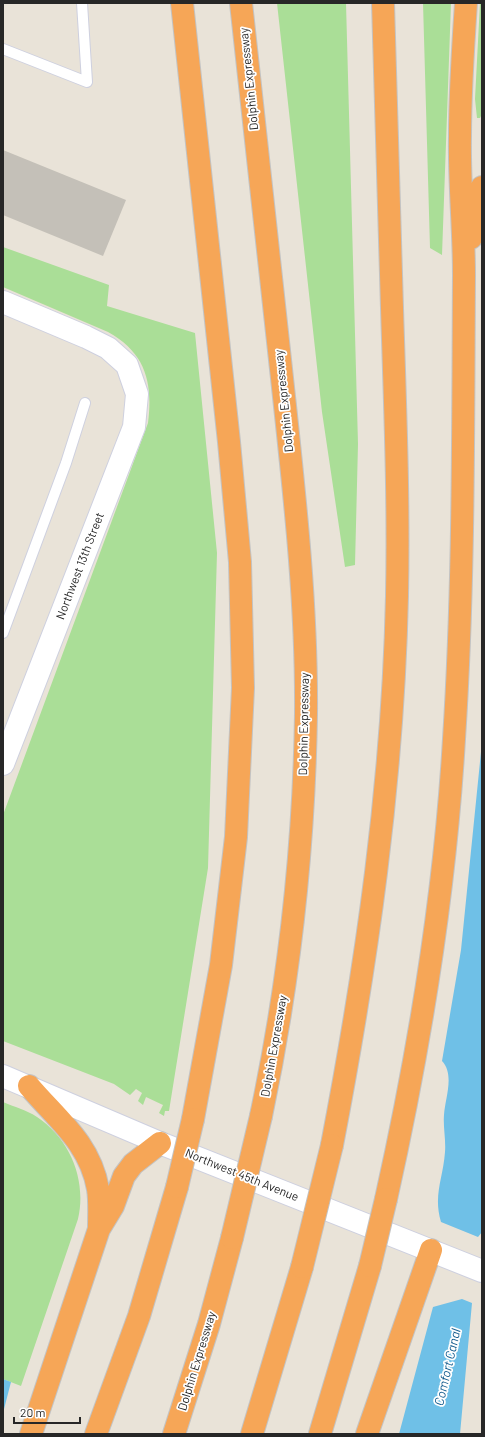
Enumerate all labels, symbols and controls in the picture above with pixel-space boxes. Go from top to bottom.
street label: Dolphin Expressway [236,27,260,131]
street label: Dolphin Expressway [271,349,295,453]
street label: Northwest 13th Street [52,510,106,621]
street label: Dolphin Expressway [295,672,311,776]
street label: Dolphin Expressway [257,993,289,1098]
street label: Northwest 45th Avenue [183,1145,301,1203]
street label: Dolphin Expressway [174,1309,218,1412]
water label: Comfort Canal [430,1327,464,1407]
scale bar [14,1399,80,1425]
text: 20 m [20,1405,46,1419]

